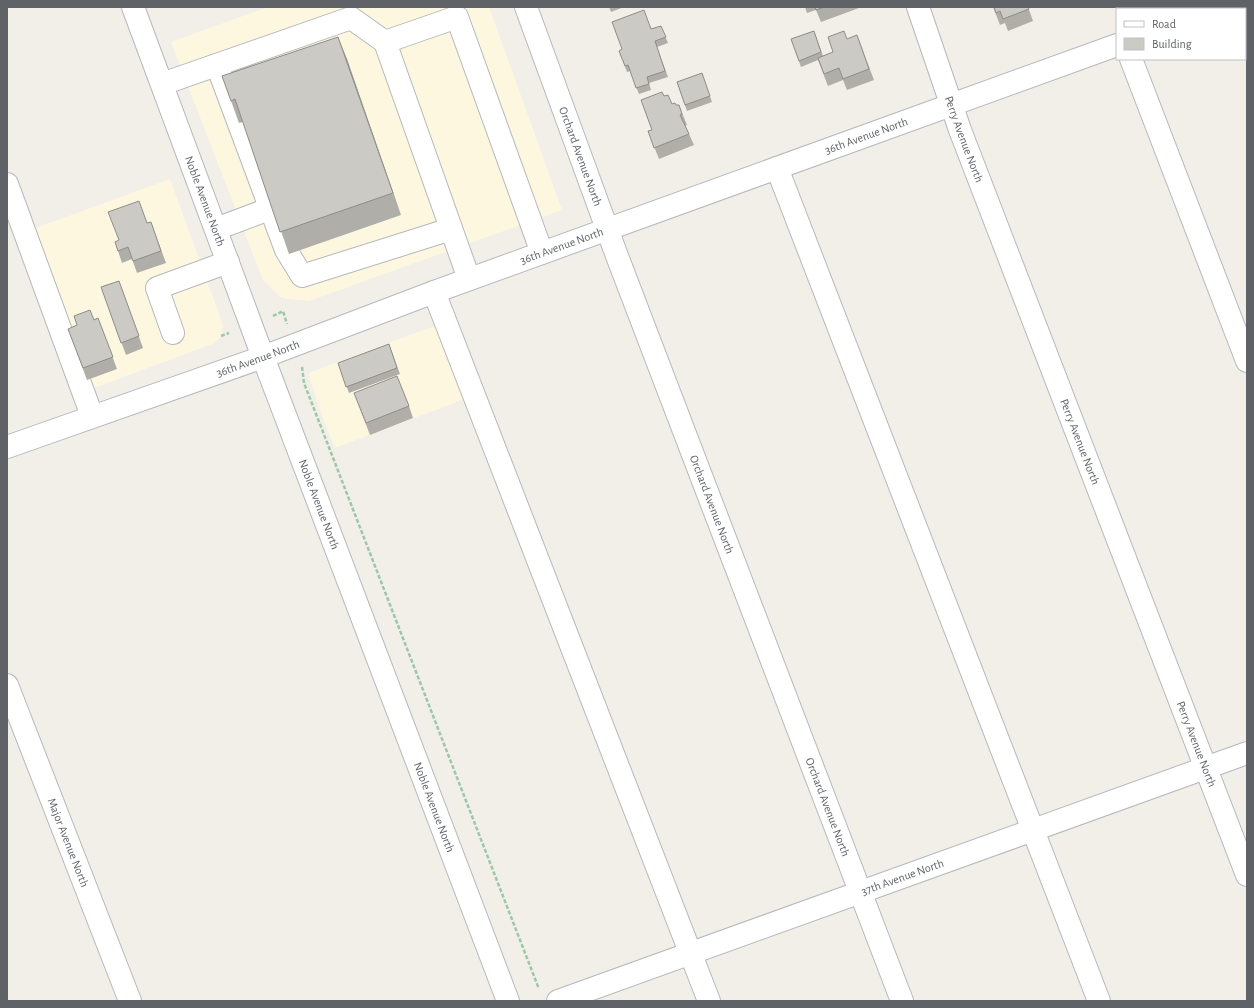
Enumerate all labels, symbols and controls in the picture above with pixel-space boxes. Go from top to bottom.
legend [1116,8,1246,60]
text: Road [1152,18,1176,30]
text: Building [1152,38,1192,50]
street label: Perry Avenue North [943,94,986,184]
street label: Orchard Avenue North [557,105,604,208]
street label: 36th Avenue North [823,115,909,156]
street label: Noble Avenue North [183,154,227,248]
street label: 36th Avenue North [518,225,605,266]
street label: 36th Avenue North [215,338,301,379]
street label: Perry Avenue North [1058,397,1102,486]
street label: Orchard Avenue North [688,453,736,555]
street label: Noble Avenue North [297,458,342,551]
street label: Perry Avenue North [1175,699,1219,789]
street label: Orchard Avenue North [803,756,852,858]
street label: Noble Avenue North [412,760,457,854]
street label: Major Avenue North [46,796,91,889]
street label: 37th Avenue North [860,857,945,897]

